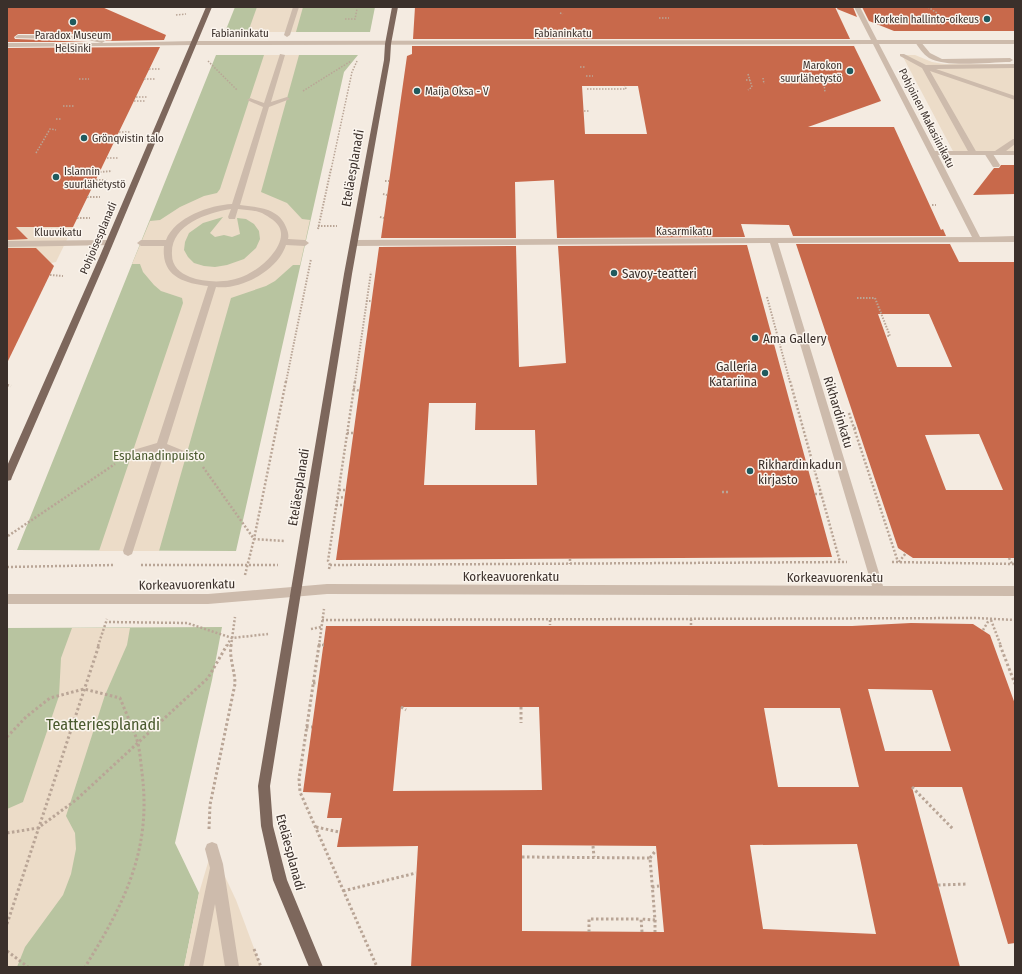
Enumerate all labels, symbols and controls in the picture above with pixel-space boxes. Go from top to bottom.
place label: Korkein hallinto-oikeus [874,13,979,26]
marker: Korkein hallinto-oikeus [982,14,992,24]
marker: Paradox Museum Helsinki [68,17,78,27]
street label: Fabianinkatu [211,27,269,40]
street label: Fabianinkatu [534,27,592,40]
place label: Paradox Museum Helsinki [35,29,111,55]
place label: Marokon suurlähetystö [780,59,842,85]
marker: Marokon suurlähetystö [845,66,855,76]
street label: Pohjoinen Makasiinikatu [896,66,957,170]
place label: Maija Oksa - V [425,85,489,98]
marker: Maija Oksa - V [412,86,422,96]
street label: Eteläesplanadi [338,128,367,208]
place label: Grönqvistin talo [92,132,164,145]
marker: Grönqvistin talo [79,133,89,143]
place label: Islannin suurlähetystö [64,165,126,191]
marker: Islannin suurlähetystö [51,172,61,182]
street label: Pohjoisesplanadi [77,200,120,276]
street label: Kasarmikatu [656,225,712,238]
street label: Kluuvikatu [34,226,82,239]
place label: Savoy-teatteri [622,266,697,281]
marker: Savoy-teatteri [609,268,619,278]
place label: Ama Gallery [763,331,827,346]
marker: Ama Gallery [750,333,760,343]
place label: Galleria Katariina [709,359,757,389]
marker: Galleria Katariina [760,368,770,378]
street label: Rikhardinkatu [821,374,857,450]
street label: Eteläesplanadi [285,447,312,527]
park label: Esplanadinpuisto [113,448,205,463]
place label: Rikhardinkadun kirjasto [758,457,842,487]
marker: Rikhardinkadun kirjasto [745,466,755,476]
street label: Korkeavuorenkatu [463,569,559,584]
street label: Korkeavuorenkatu [787,570,883,585]
street label: Korkeavuorenkatu [139,576,235,593]
park label: Teatteriesplanadi [46,715,160,734]
street label: Eteläesplanadi [273,812,308,892]

